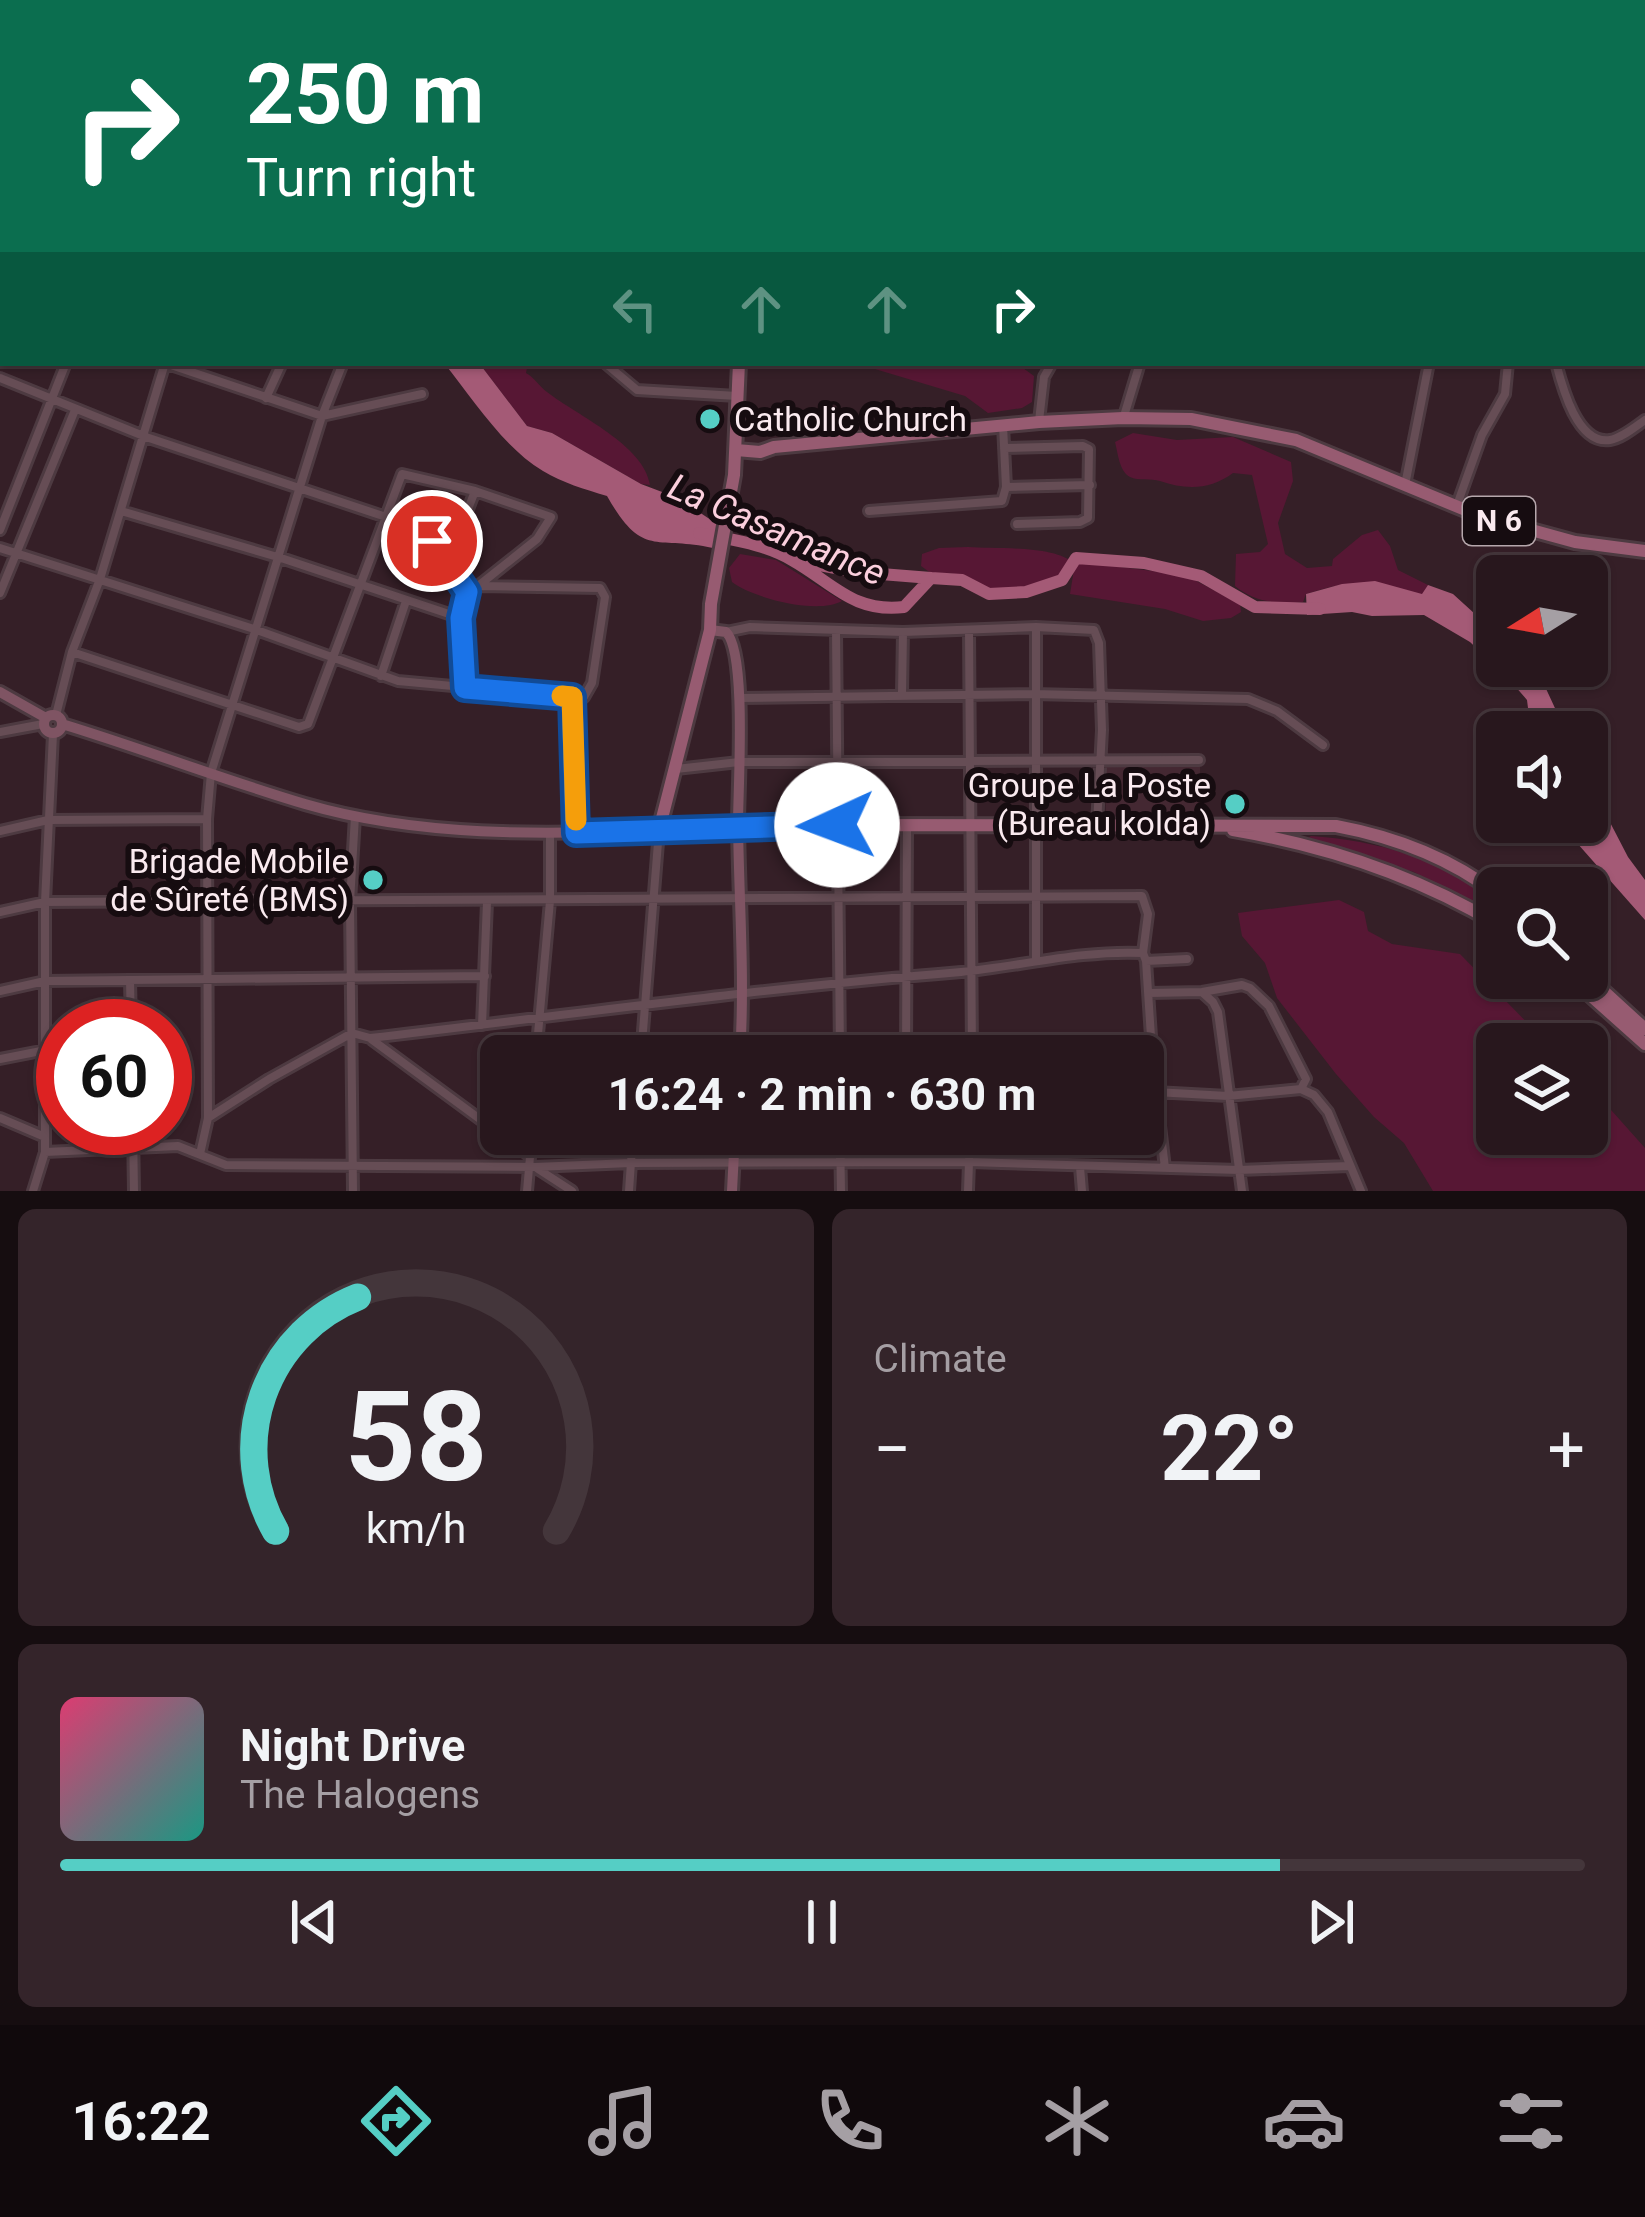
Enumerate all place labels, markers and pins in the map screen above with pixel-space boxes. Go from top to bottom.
place label: Catholic Church [734,400,967,439]
marker: Catholic Church [697,406,723,432]
pin [381,490,483,592]
place label: Groupe La Poste (Bureau kolda) [968,766,1211,843]
marker: Groupe La Poste (Bureau kolda) [1222,791,1248,817]
place label: Brigade Mobile de Sûreté (BMS) [110,842,349,919]
marker: Brigade Mobile de Sûreté (BMS) [360,867,386,893]

